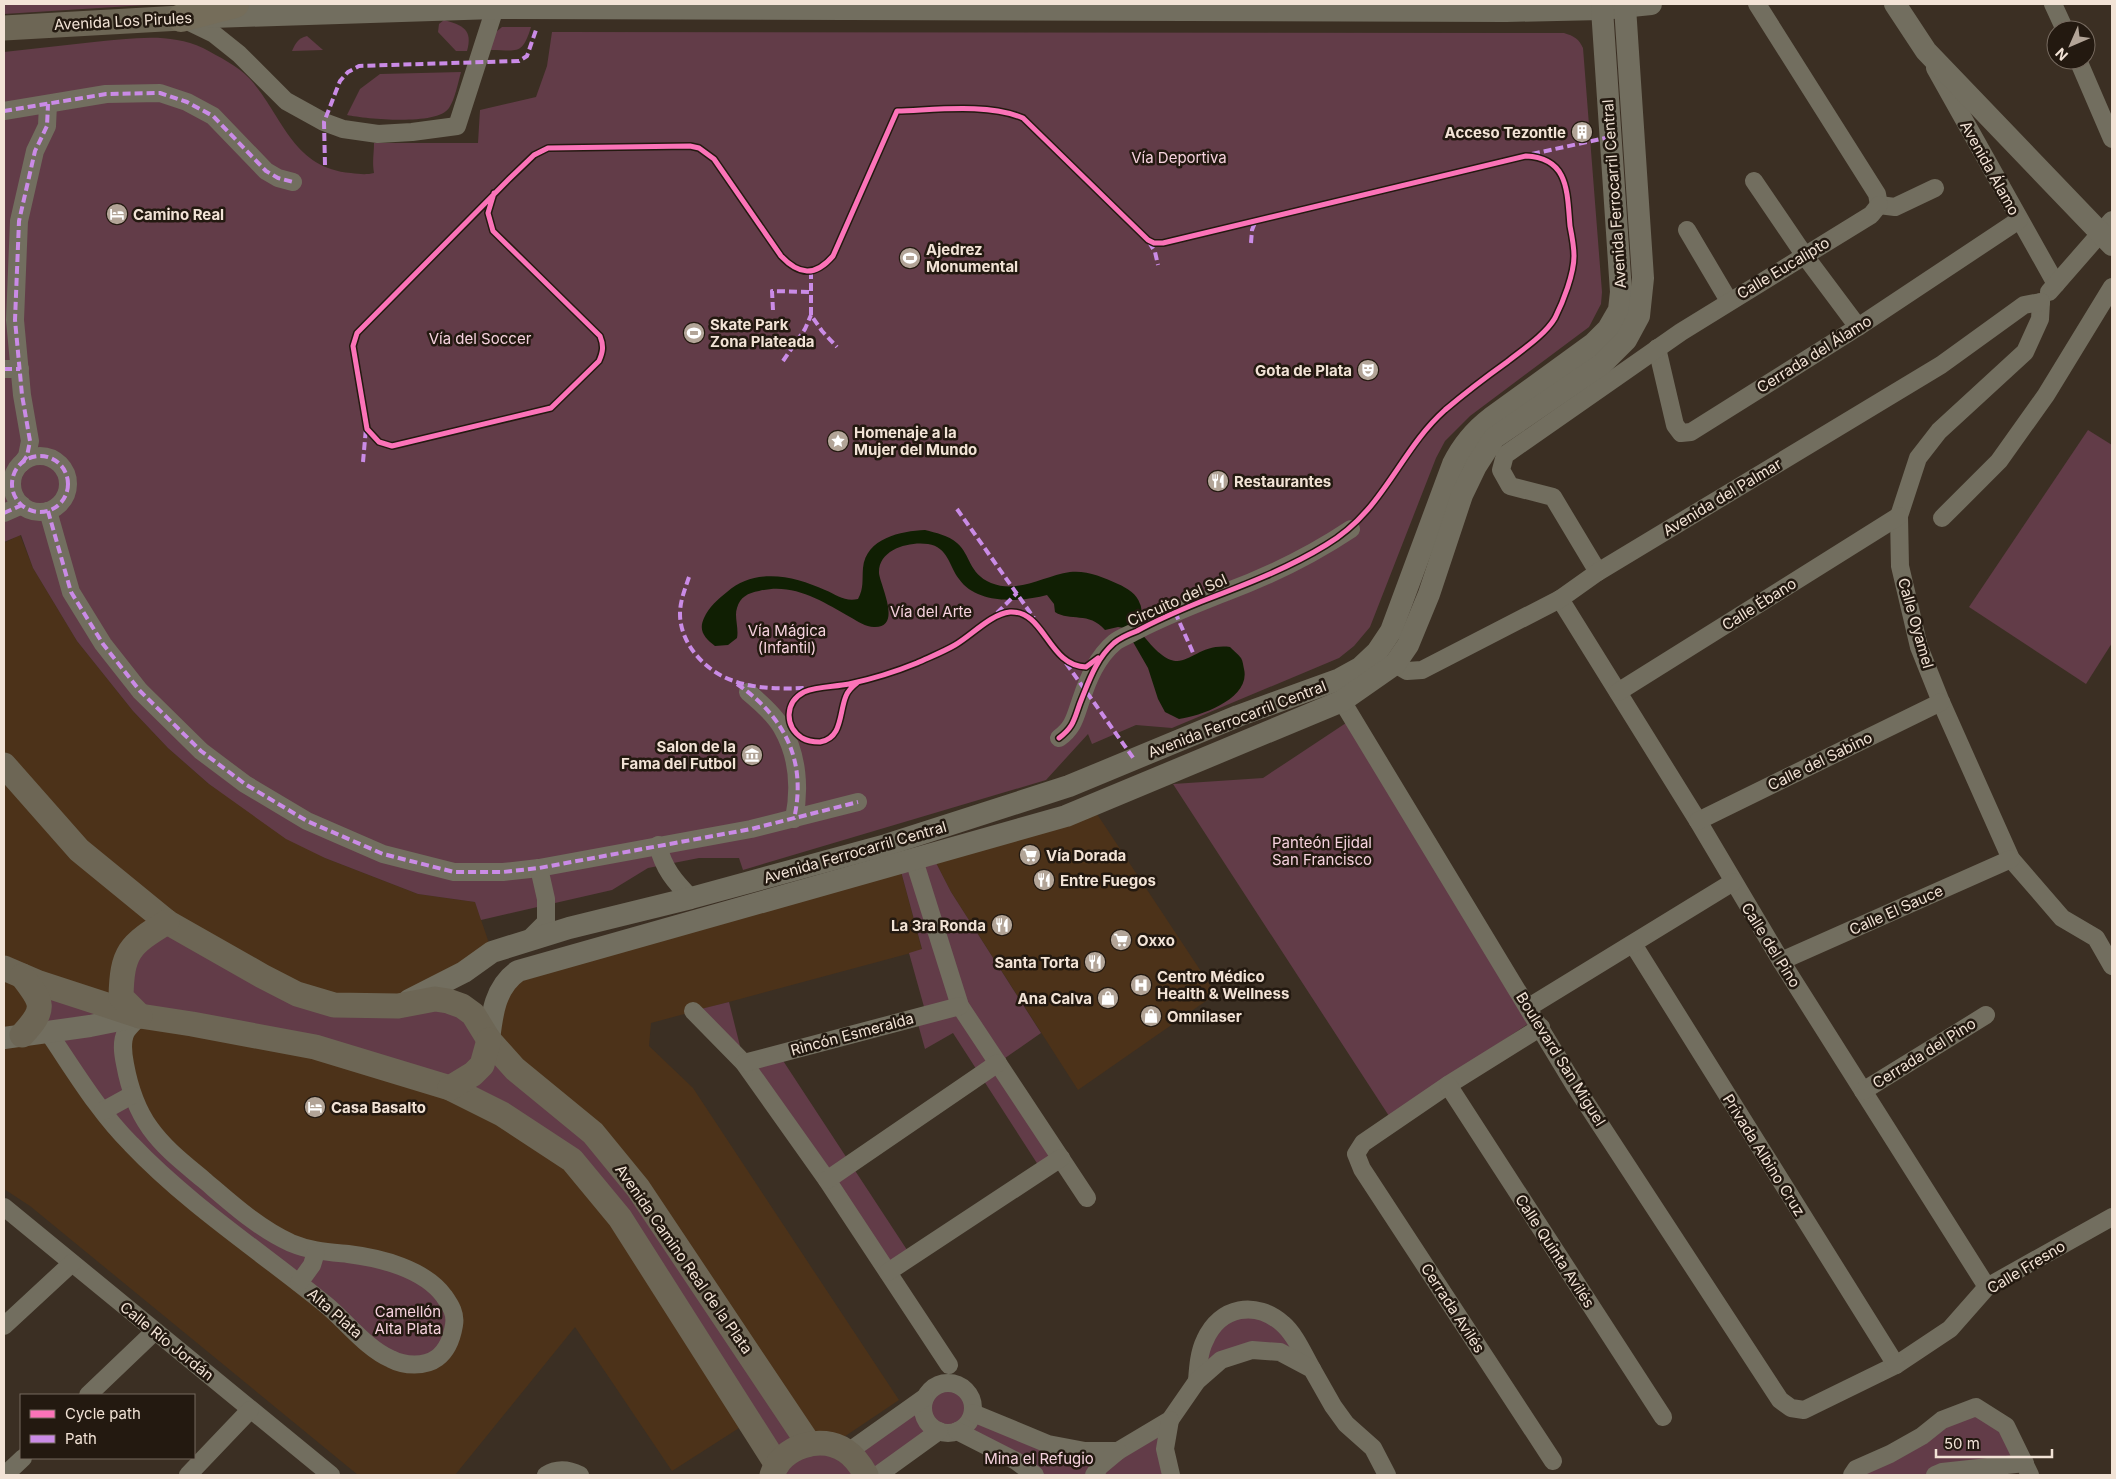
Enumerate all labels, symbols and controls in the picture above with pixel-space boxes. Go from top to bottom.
street label: Avenida Los Pirules [54,8,193,34]
north arrow [2046,20,2096,70]
text: N [2052,45,2071,64]
street label: Avenida Ferrocarril Central [1598,99,1630,289]
street label: Avenida Álamo [1956,117,2024,219]
building icon: Acceso Tezontle [1570,120,1594,144]
place label: Acceso Tezontle [1445,123,1566,142]
park label: Vía Deportiva [1131,148,1227,167]
hotel icon: Camino Real [105,202,129,226]
place label: Camino Real [133,205,224,224]
street label: Calle Eucalipto [1733,233,1833,303]
place label: Ajedrez Monumental [926,240,1018,276]
sports icon: Ajedrez Monumental [898,246,922,270]
street label: Cerrada del Álamo [1753,311,1875,397]
place label: Skate Park Zona Plateada [710,315,815,351]
sports icon: Skate Park Zona Plateada [682,321,706,345]
park label: Vía del Soccer [429,329,532,348]
theatre icon: Gota de Plata [1356,358,1380,382]
place label: Gota de Plata [1255,361,1352,380]
place label: Homenaje a la Mujer del Mundo [854,423,977,459]
place icon: Homenaje a la Mujer del Mundo [826,429,850,453]
street label: Avenida del Palmar [1659,454,1785,540]
restaurant icon: Restaurantes [1206,469,1230,493]
place label: Restaurantes [1234,472,1331,491]
street label: Circuito del Sol [1124,570,1230,630]
street label: Calle Ébano [1718,574,1800,634]
street label: Calle Oyamel [1894,575,1938,671]
park label: Vía del Arte [890,602,972,621]
park label: Vía Mágica (Infantil) [748,621,826,657]
street label: Avenida Ferrocarril Central [1145,676,1329,762]
street label: Calle del Sabino [1765,727,1875,795]
place label: Salon de la Fama del Futbol [621,737,736,773]
museum icon: Salon de la Fama del Futbol [740,743,764,767]
street label: Avenida Ferrocarril Central [761,817,949,887]
park label: Panteón Ejidal San Francisco [1272,833,1372,869]
supermarket icon: Vía Dorada [1018,843,1042,867]
place label: Vía Dorada [1046,846,1126,865]
restaurant icon: Entre Fuegos [1032,868,1056,892]
place label: Entre Fuegos [1060,871,1156,890]
street label: Calle El Sauce [1846,881,1946,939]
street label: Calle del Pino [1737,899,1805,991]
restaurant icon: La 3ra Ronda [990,913,1014,937]
place label: La 3ra Ronda [891,916,986,935]
supermarket icon: Oxxo [1109,928,1133,952]
place label: Oxxo [1137,931,1175,950]
restaurant icon: Santa Torta [1083,950,1107,974]
place label: Santa Torta [995,953,1079,972]
place label: Centro Médico Health & Wellness [1157,967,1289,1003]
hospital icon: Centro Médico Health & Wellness [1129,973,1153,997]
shop icon: Ana Calva [1096,986,1120,1010]
place label: Ana Calva [1018,989,1092,1008]
street label: Boulevard San Miguel [1512,989,1610,1129]
shop icon: Omnilaser [1139,1004,1163,1028]
place label: Omnilaser [1167,1007,1242,1026]
street label: Rincón Esmeralda [788,1008,916,1060]
street label: Cerrada del Pino [1869,1014,1979,1092]
street label: Privada Albino Cruz [1719,1090,1809,1220]
hotel icon: Casa Basalto [303,1095,327,1119]
place label: Casa Basalto [331,1098,426,1117]
street label: Avenida Camino Real de la Plata [611,1161,757,1357]
street label: Calle Quinta Avilés [1511,1191,1599,1311]
street label: Calle Fresno [1983,1236,2069,1298]
street label: Cerrada Avilés [1417,1260,1489,1357]
street label: Alta Plata [304,1284,366,1342]
street label: Calle Río Jordán [116,1297,218,1385]
park label: Camellón Alta Plata [375,1302,441,1338]
legend [20,1394,195,1459]
text: Cycle path [65,1404,141,1423]
scale bar [1936,1426,2052,1458]
text: Path [65,1429,97,1448]
text: 50 m [1944,1434,1980,1453]
park label: Mina el Refugio [984,1449,1094,1468]

